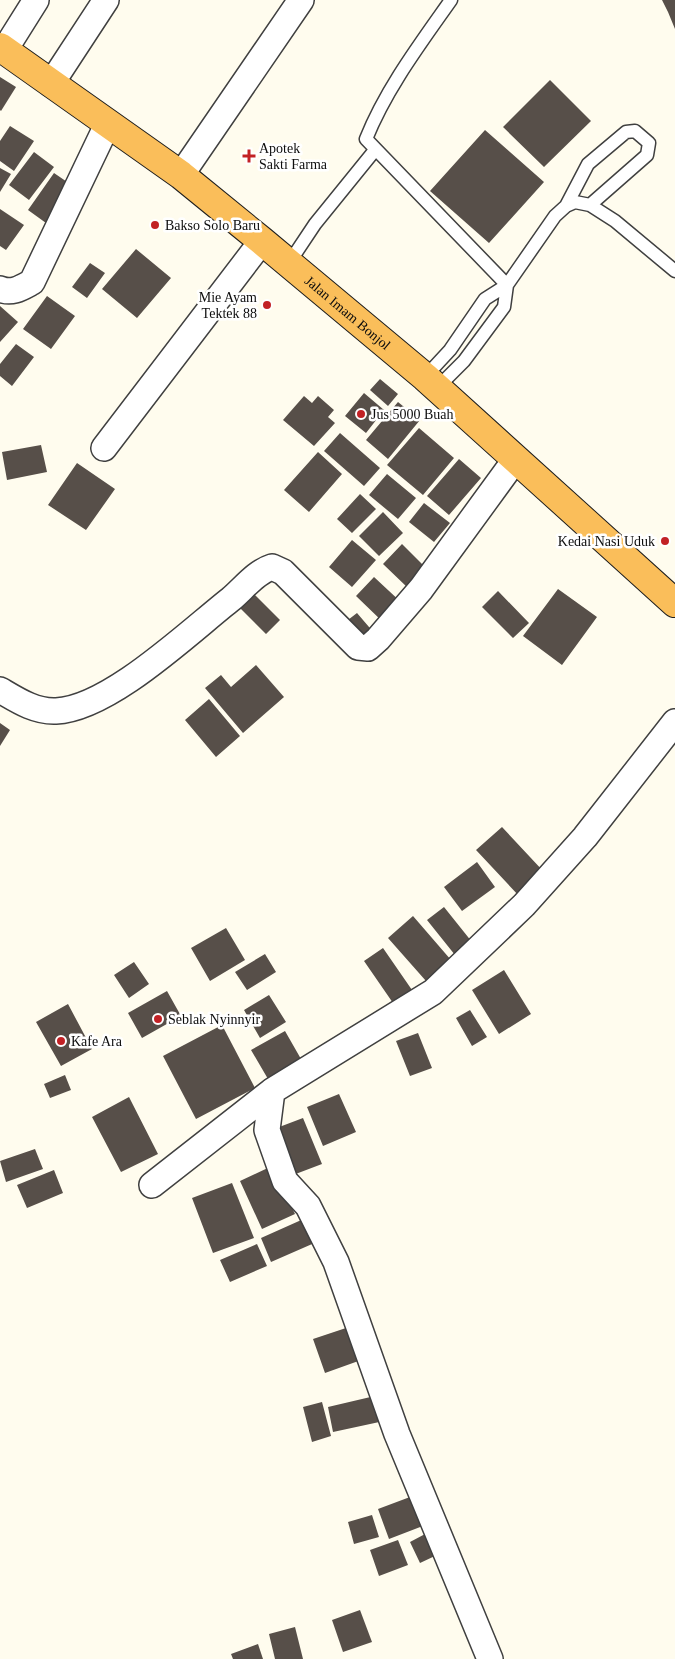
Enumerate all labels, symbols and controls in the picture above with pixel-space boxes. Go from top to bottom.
place label: Apotek Sakti Farma [259,141,328,172]
marker: Apotek Sakti Farma [243,150,255,162]
place label: Bakso Solo Baru [165,218,260,233]
marker: Bakso Solo Baru [149,219,161,231]
street label: Jalan Imam Bonjol [302,273,394,353]
place label: Mie Ayam Tektek 88 [199,290,257,321]
marker: Mie Ayam Tektek 88 [261,299,273,311]
place label: Jus 5000 Buah [371,407,453,422]
marker: Jus 5000 Buah [355,408,367,420]
place label: Kedai Nasi Uduk [558,534,655,549]
marker: Kedai Nasi Uduk [659,535,671,547]
place label: Seblak Nyinnyir [168,1012,260,1027]
marker: Seblak Nyinnyir [152,1013,164,1025]
place label: Kafe Ara [71,1034,123,1049]
marker: Kafe Ara [55,1035,67,1047]

